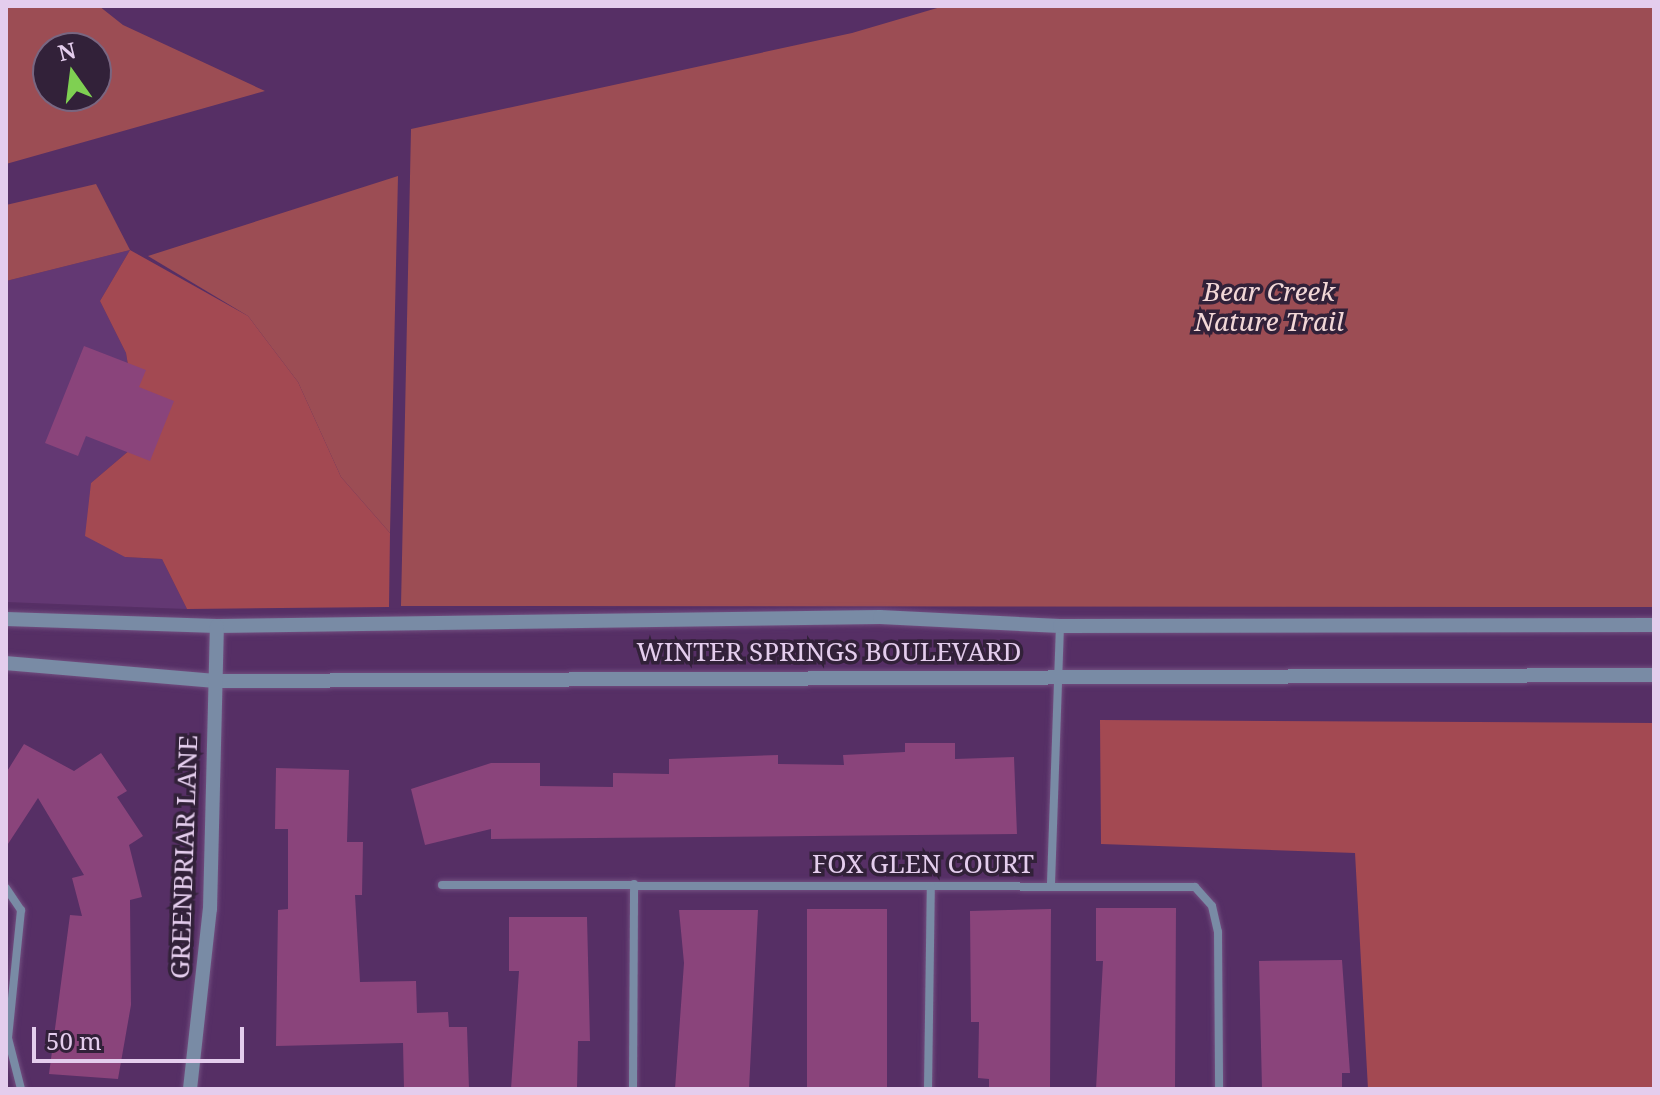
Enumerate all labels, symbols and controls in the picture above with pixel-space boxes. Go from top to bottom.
north arrow [32,32,112,112]
text: N [55,34,79,67]
park label: Bear Creek Nature Trail [1194,276,1344,338]
street label: WINTER SPRINGS BOULEVARD [637,636,1021,668]
street label: GREENBRIAR LANE [164,734,204,980]
street label: FOX GLEN COURT [812,848,1034,880]
scale bar [36,1011,248,1061]
text: 50 m [46,1024,102,1057]

